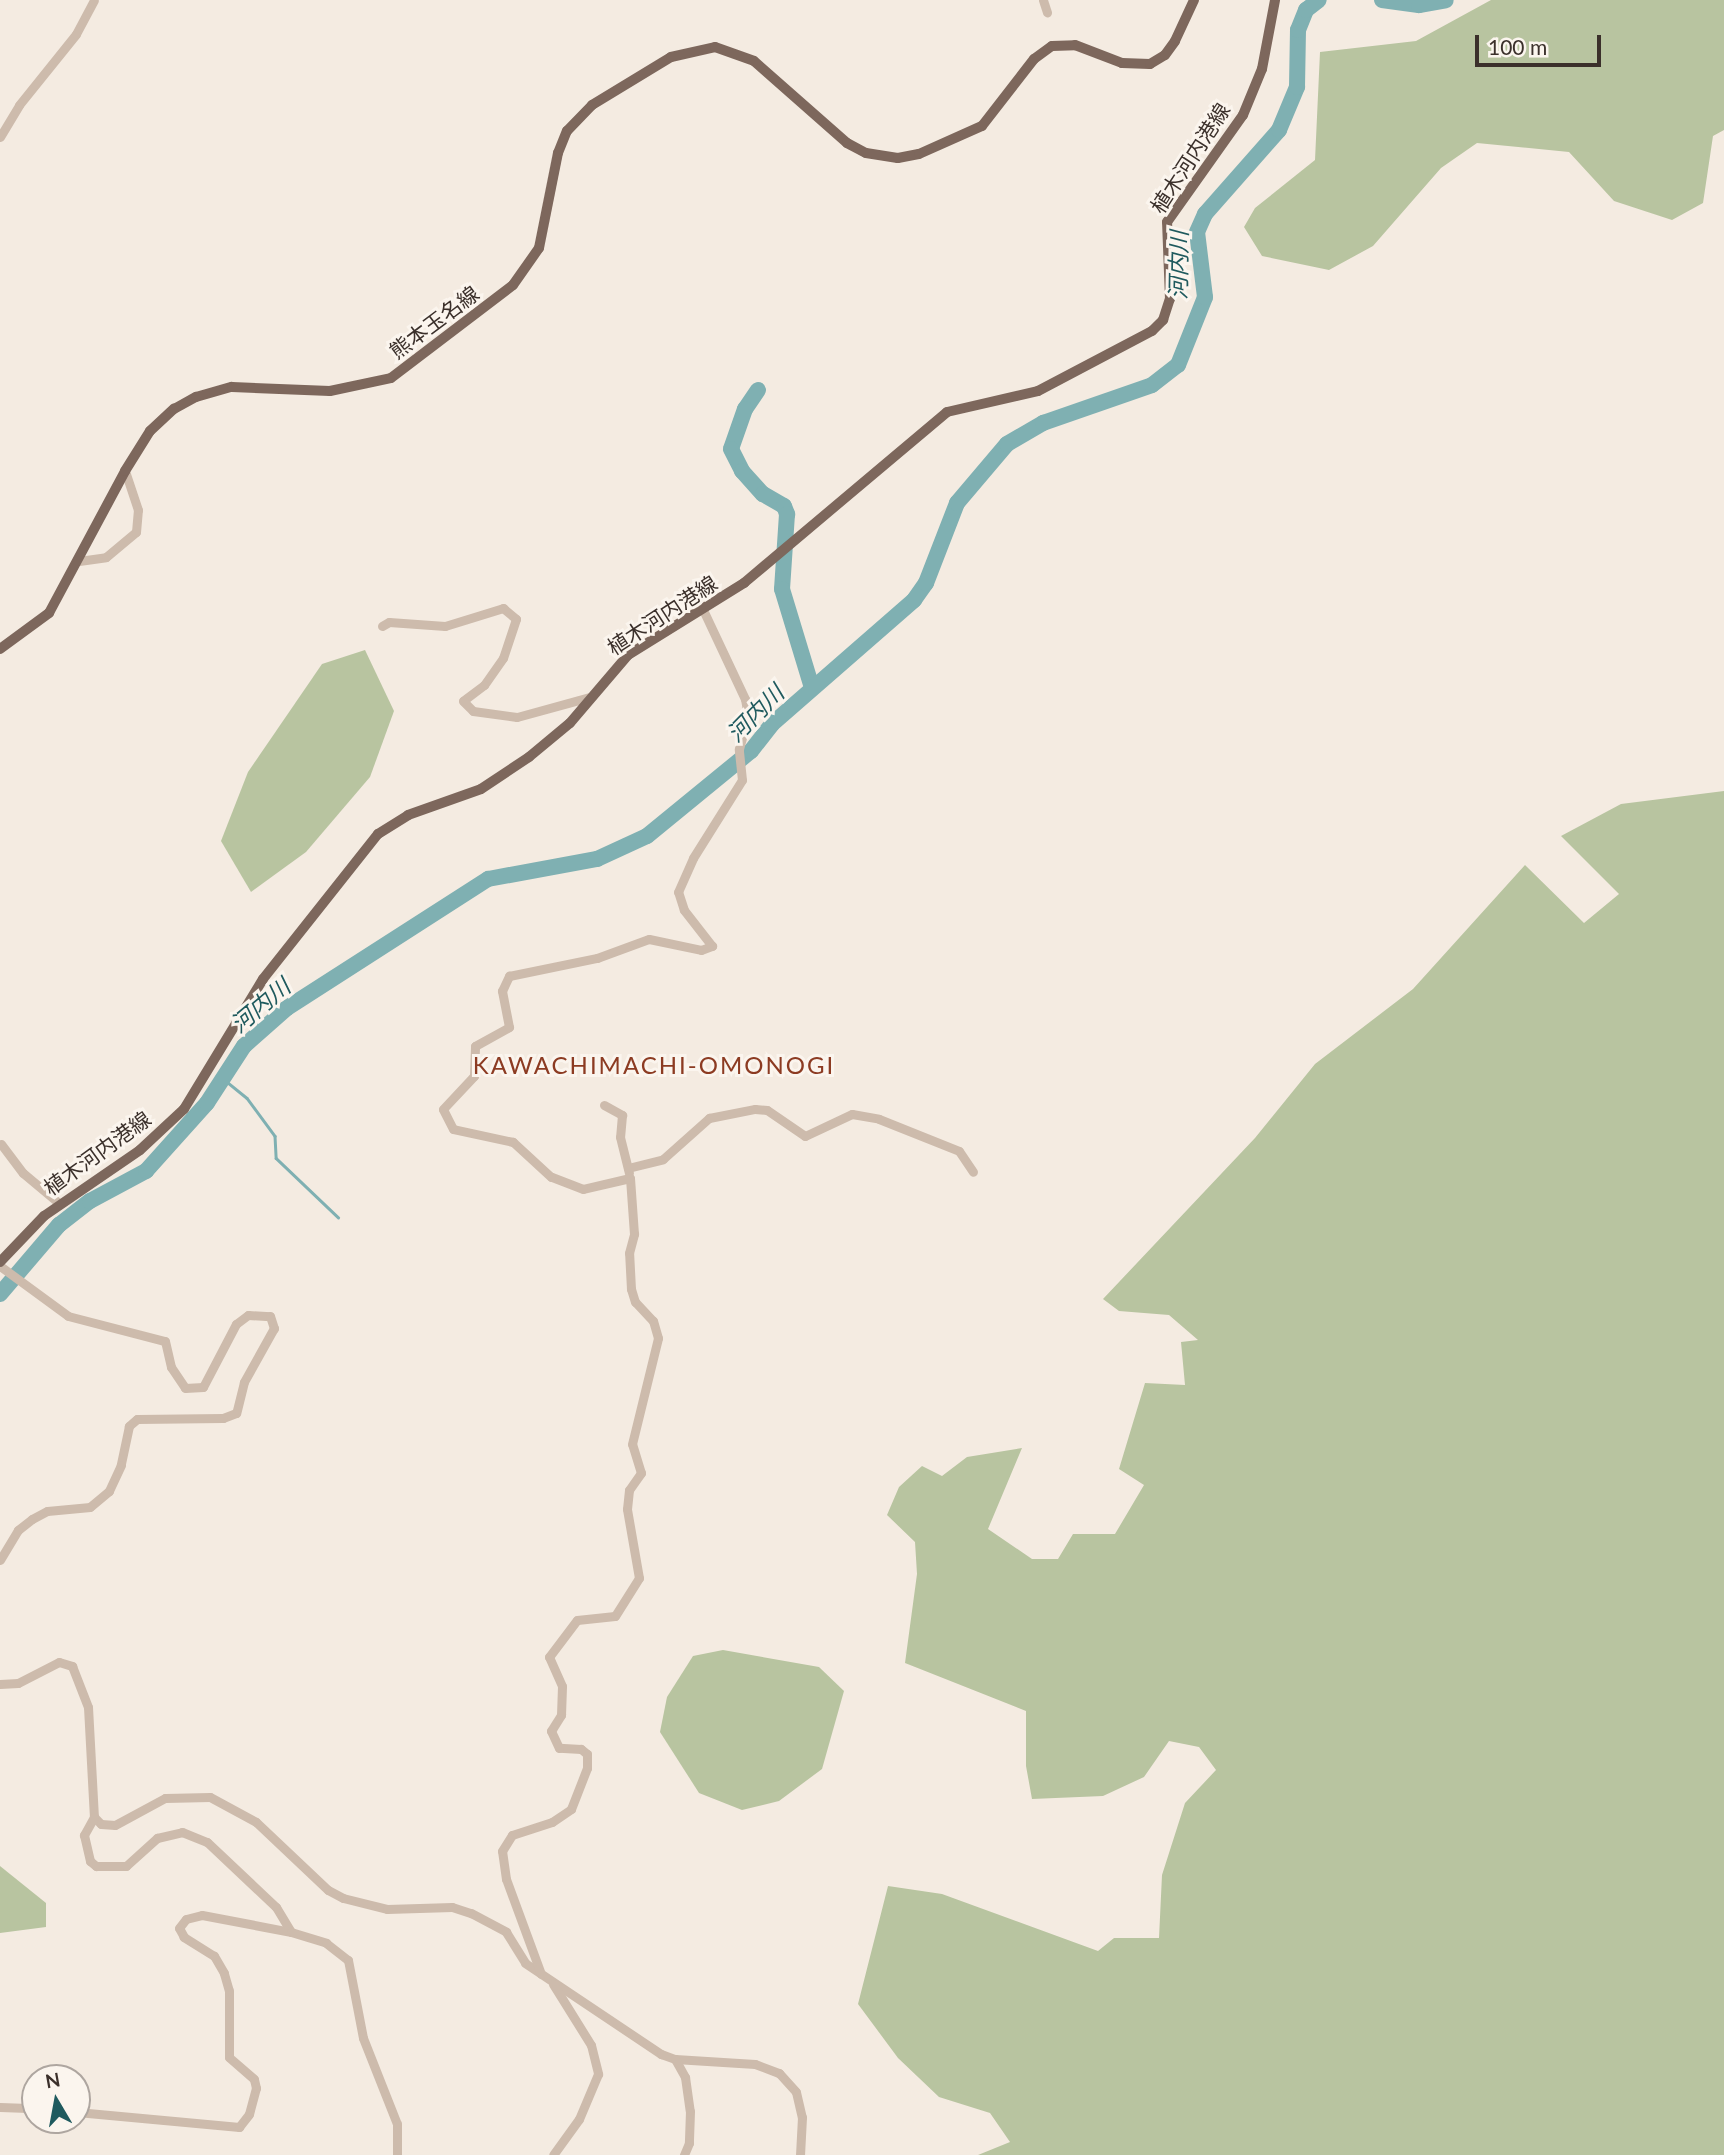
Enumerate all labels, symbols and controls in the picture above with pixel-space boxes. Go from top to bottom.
scale bar [1479,21,1605,65]
text: 100 m [1488,34,1547,59]
street label: 植木河内港線 [1145,98,1235,218]
water label: 河内川 [1164,230,1192,300]
street label: 熊本玉名線 [384,280,484,364]
street label: 植木河内港線 [602,570,722,660]
water label: 河内川 [721,679,789,747]
water label: 河内川 [225,972,295,1038]
district label: KAWACHIMACHI-OMONOGI [475,1051,833,1079]
street label: 植木河内港線 [39,1106,155,1200]
north arrow [21,2064,91,2134]
text: N [43,2067,62,2092]

